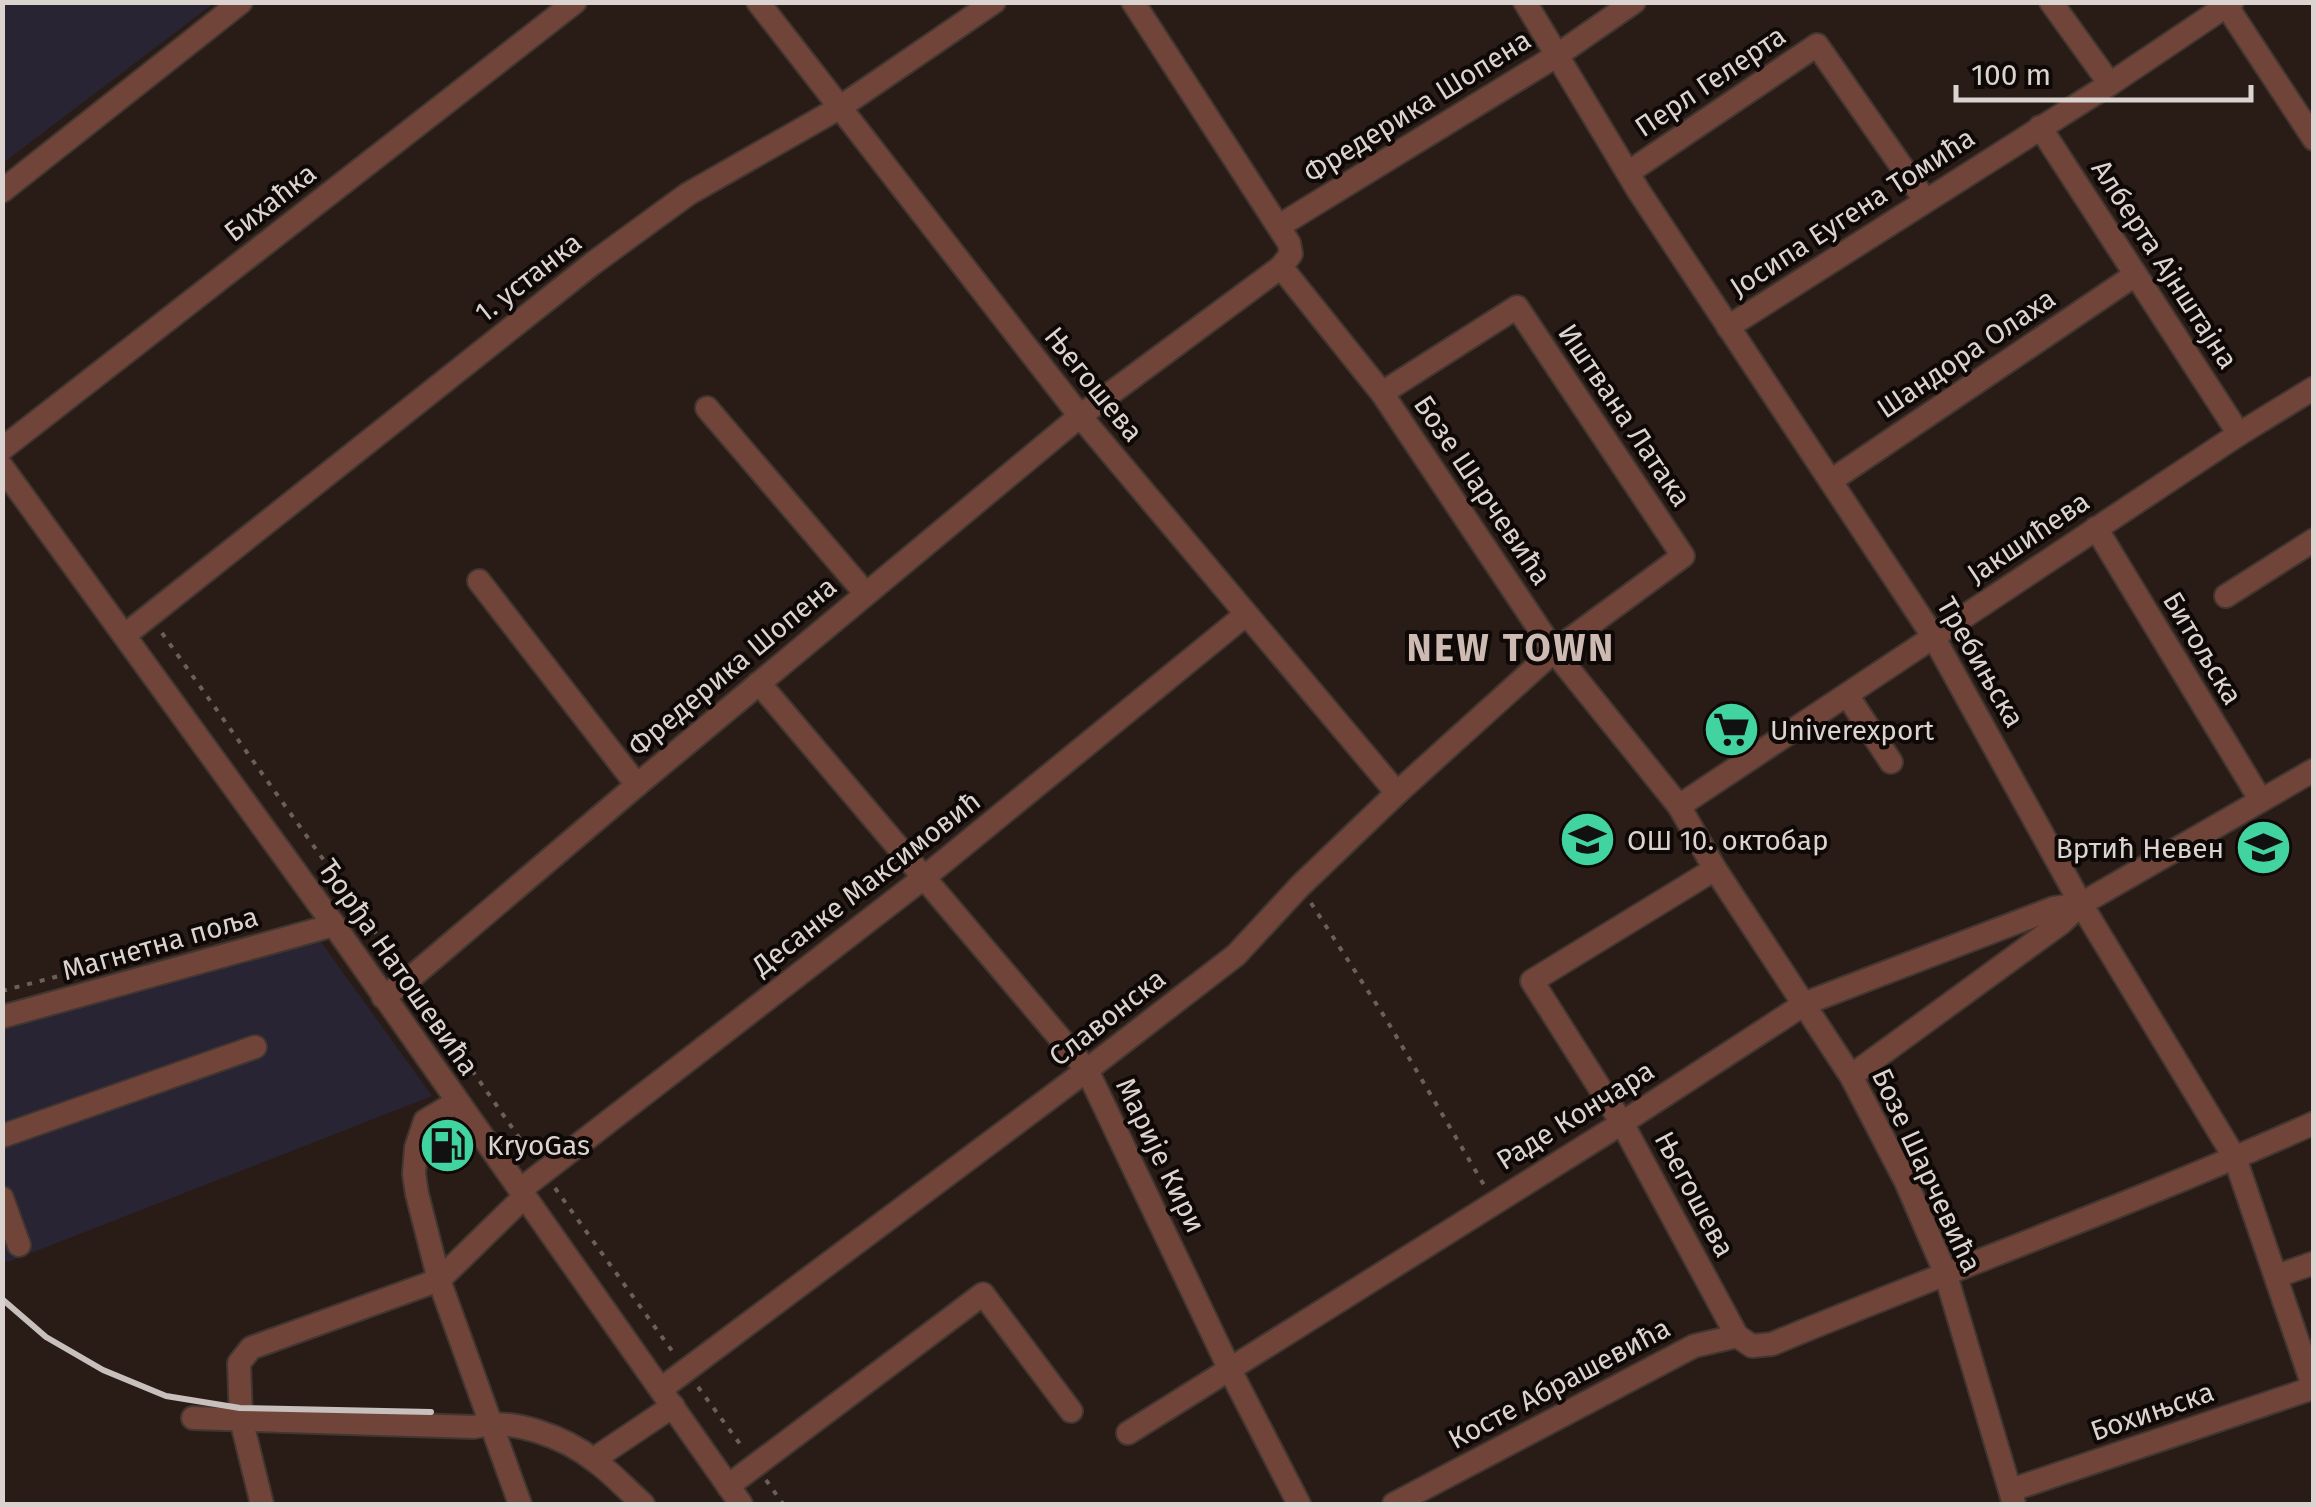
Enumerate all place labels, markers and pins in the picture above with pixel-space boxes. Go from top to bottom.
supermarket icon: Univerexport [1701,700,1761,760]
place label: Univerexport [1770,714,1935,747]
school or university icon: ОШ 10. октобар [1558,810,1618,870]
school or university icon: Вртић Невен [2233,818,2293,878]
place label: ОШ 10. октобар [1627,824,1829,857]
place label: Вртић Невен [2056,832,2224,865]
fuel station icon: KryoGas [418,1115,478,1175]
place label: KryoGas [487,1129,590,1162]

